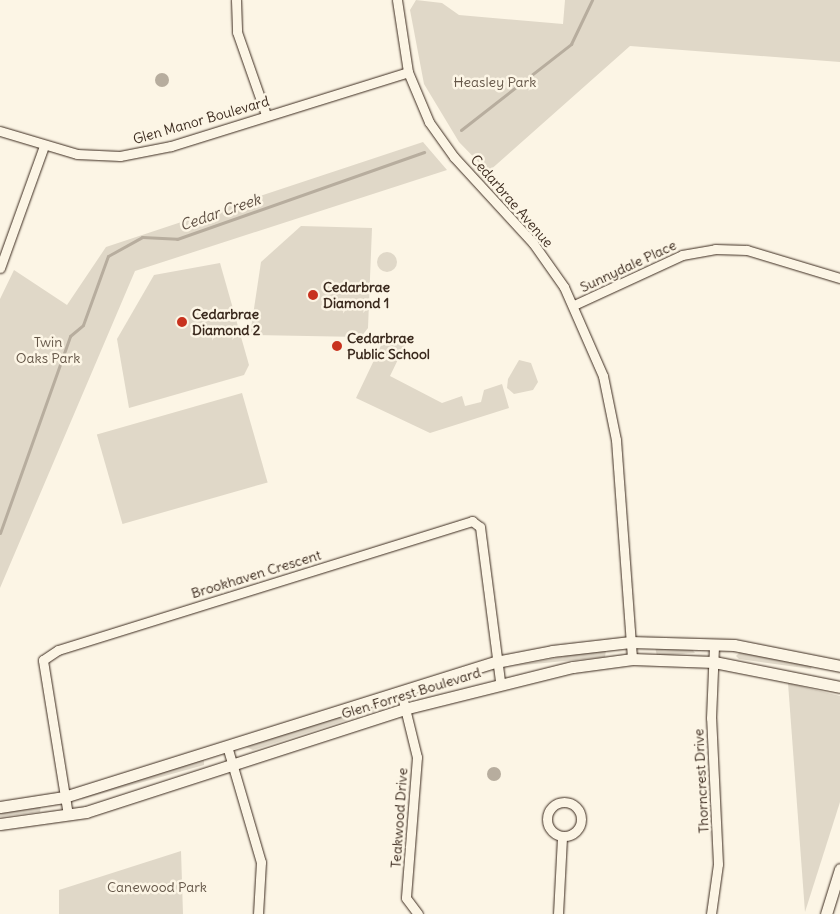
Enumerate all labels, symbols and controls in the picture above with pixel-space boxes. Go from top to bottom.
park label: Heasley Park [454,74,536,90]
street label: Glen Manor Boulevard [131,93,271,147]
street label: Cedarbrae Avenue [467,151,557,251]
water label: Cedar Creek [177,190,263,234]
street label: Sunnydale Place [577,236,679,296]
place label: Cedarbrae Diamond 1 [323,279,390,312]
marker: Cedarbrae Diamond 1 [307,289,319,301]
place label: Cedarbrae Diamond 2 [192,306,261,338]
marker: Cedarbrae Diamond 2 [176,316,188,328]
place label: Cedarbrae Public School [347,330,430,362]
park label: Twin Oaks Park [16,334,80,367]
marker: Cedarbrae Public School [331,340,343,352]
street label: Brookhaven Crescent [189,546,323,602]
street label: Glen Forrest Boulevard [339,664,483,722]
street label: Thorncrest Drive [690,728,712,834]
street label: Teakwood Drive [387,767,411,869]
park label: Canewood Park [107,879,207,895]

